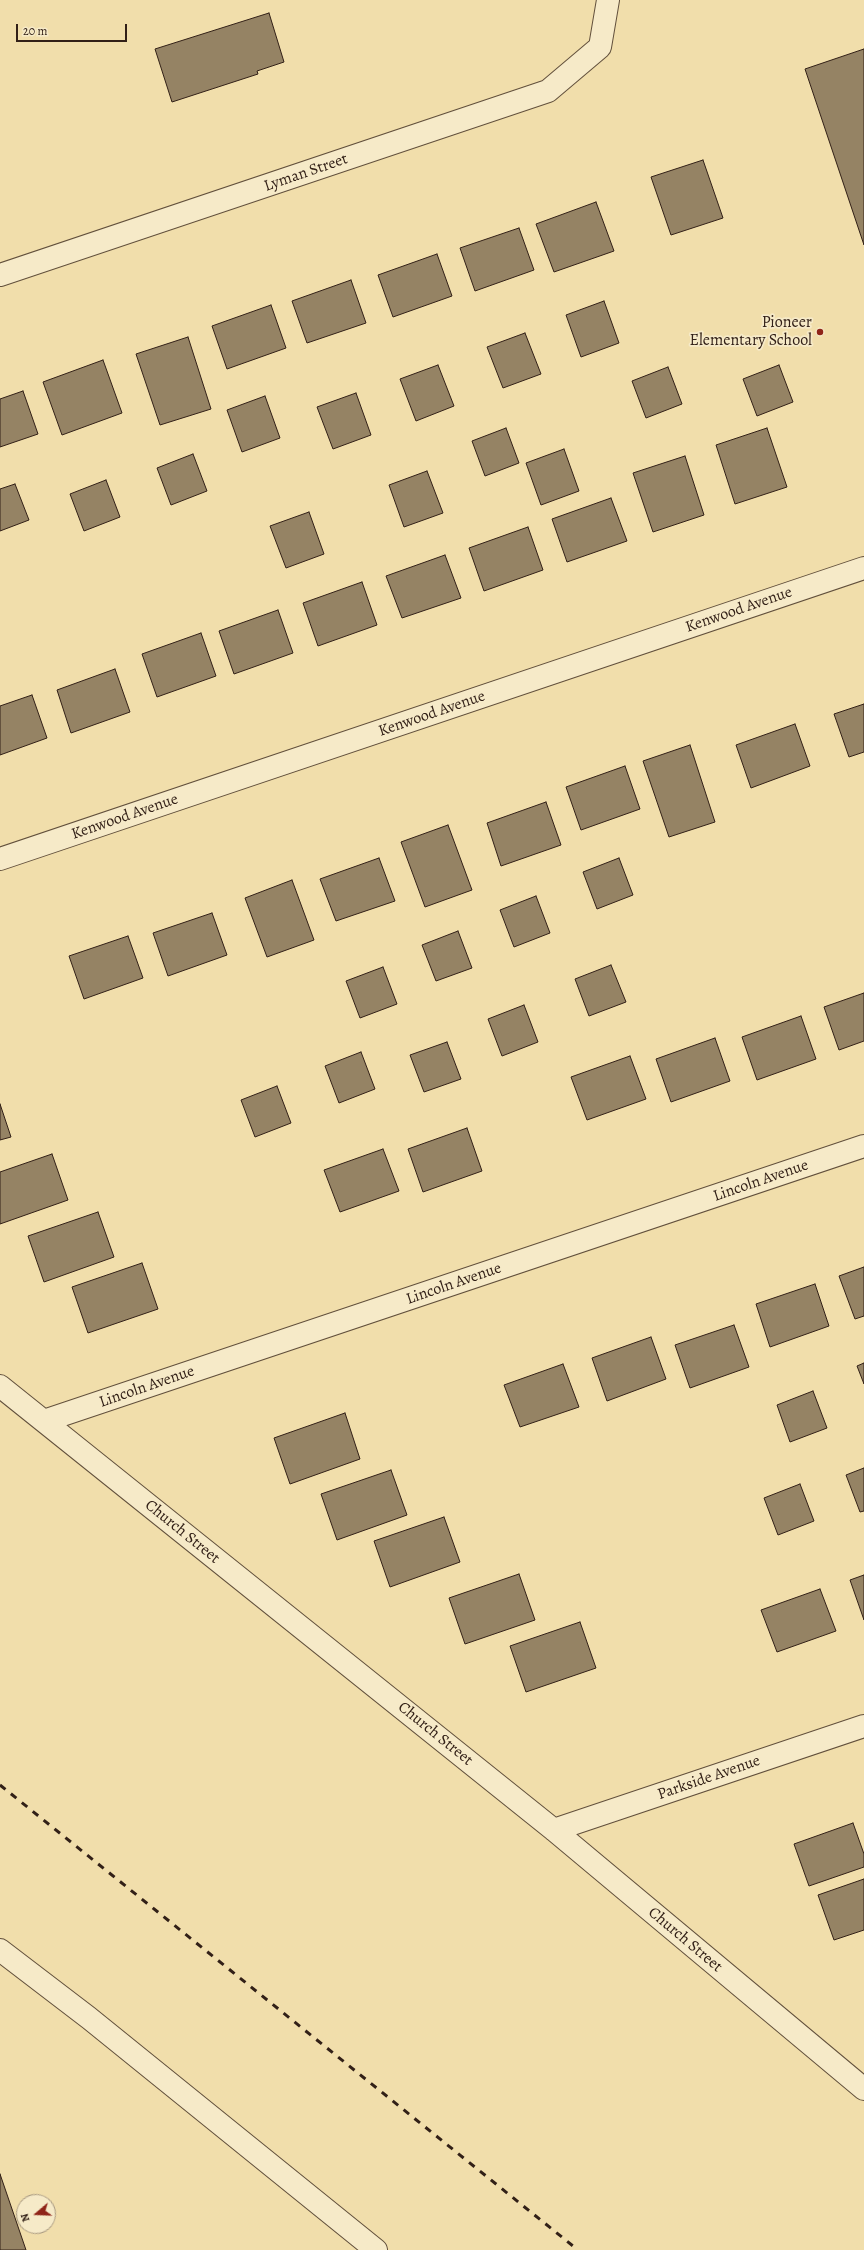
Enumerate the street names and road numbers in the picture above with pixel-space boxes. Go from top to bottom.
street label: Lyman Street [262,150,350,196]
street label: Kenwood Avenue [683,583,795,637]
street label: Kenwood Avenue [376,687,488,741]
street label: Kenwood Avenue [69,790,181,844]
street label: Lincoln Avenue [711,1156,811,1206]
street label: Lincoln Avenue [404,1259,504,1309]
street label: Lincoln Avenue [97,1362,197,1412]
street label: Church Street [141,1496,223,1568]
street label: Church Street [394,1698,476,1770]
street label: Parkside Avenue [655,1751,763,1805]
street label: Church Street [644,1903,726,1977]

